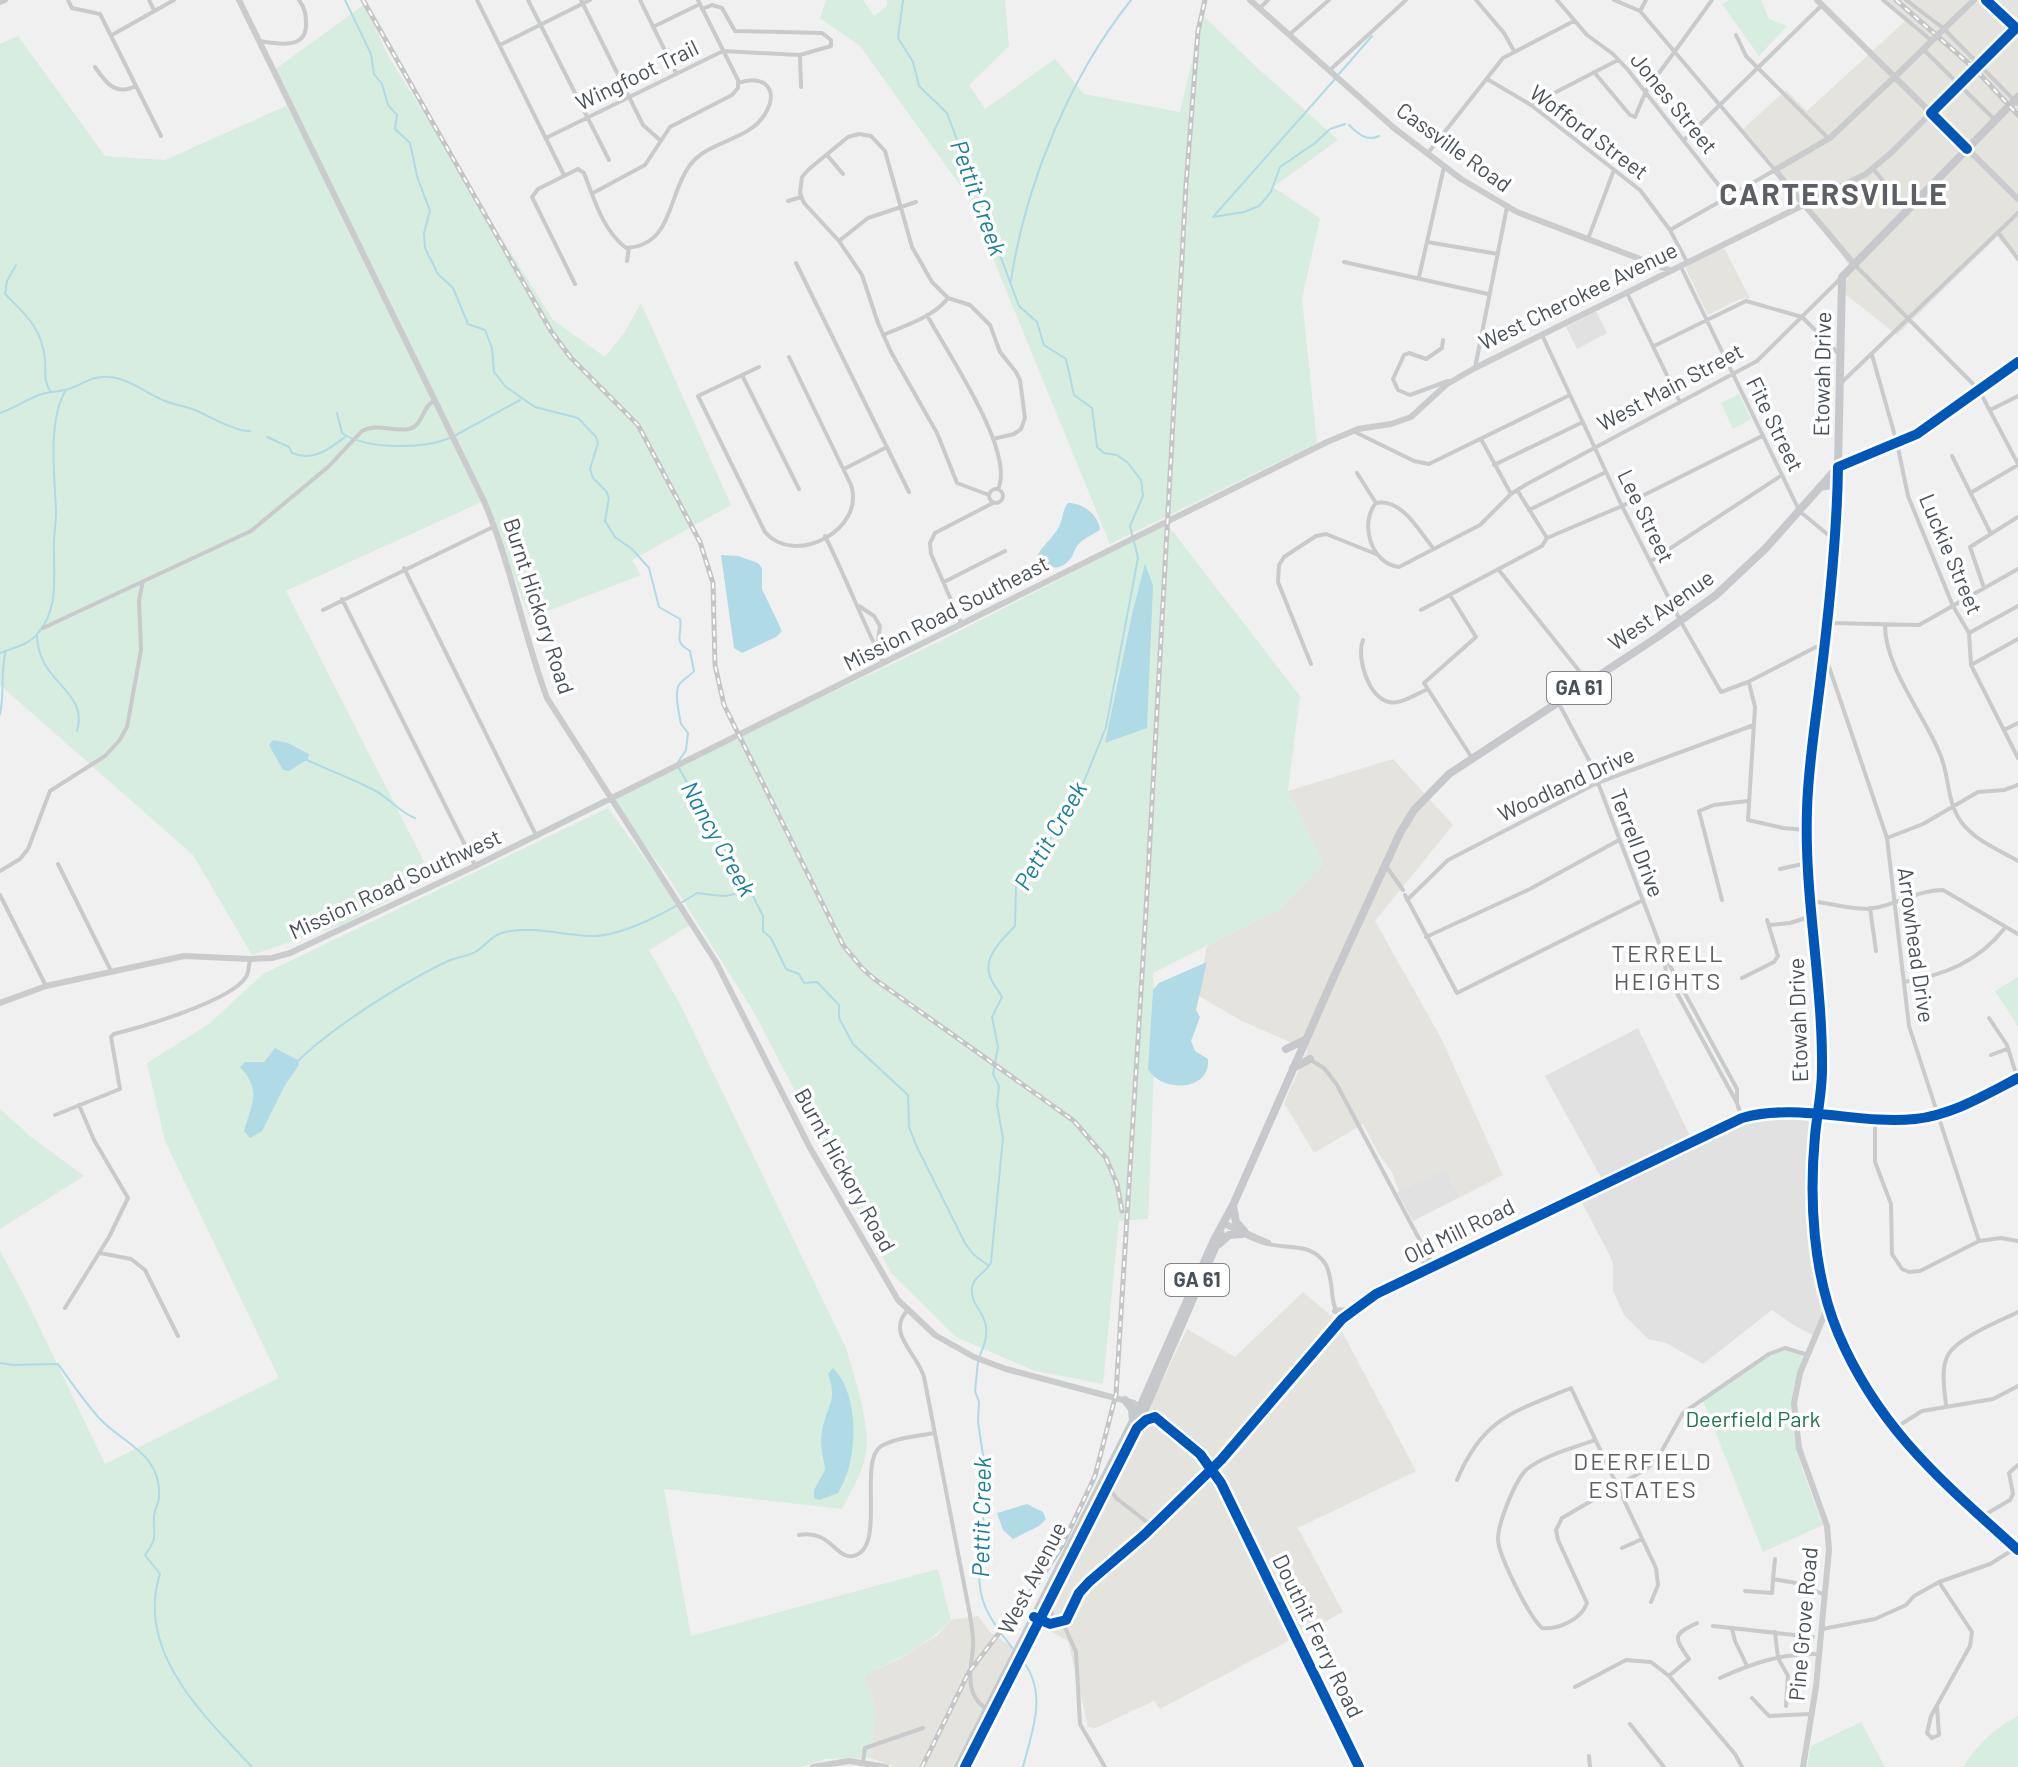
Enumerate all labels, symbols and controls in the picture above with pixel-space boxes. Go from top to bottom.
street label: Wingfoot Trail [571,33,702,115]
street label: Jones Street [1626,46,1724,158]
street label: Wofford Street [1525,78,1654,184]
street label: Cassville Road [1392,96,1517,197]
water label: Pettit Creek [945,136,1014,259]
district label: CARTERSVILLE [1719,175,1949,211]
street label: West Cherokee Avenue [1474,236,1681,355]
street label: Etowah Drive [1807,311,1835,437]
street label: West Main Street [1592,337,1747,436]
street label: Fite Street [1742,372,1810,475]
street label: Lee Street [1613,465,1681,566]
street label: Luckie Street [1915,489,1989,618]
street label: Burnt Hickory Road [499,514,581,697]
street label: Mission Road Southeast [839,549,1053,675]
street label: West Avenue [1603,563,1718,655]
road number: GA 61 [1547,672,1611,704]
street label: Woodland Drive [1493,740,1638,826]
water label: Pettit Creek [1007,775,1093,895]
water label: Nancy Creek [676,776,763,901]
street label: Terrell Drive [1605,785,1670,900]
street label: Mission Road Southwest [284,823,505,944]
street label: Arrowhead Drive [1893,865,1941,1024]
district label: TERRELL HEIGHTS [1611,938,1725,995]
street label: Etowah Drive [1782,957,1812,1083]
street label: Burnt Hickory Road [790,1083,902,1256]
street label: Old Mill Road [1399,1192,1518,1268]
road number: GA 61 [1165,1264,1229,1296]
park label: Deerfield Park [1686,1405,1820,1431]
district label: DEERFIELD ESTATES [1573,1446,1713,1503]
water label: Pettit Creek [965,1456,996,1578]
street label: West Avenue [992,1517,1071,1638]
street label: Pine Grove Road [1782,1546,1822,1702]
street label: Douthit Ferry Road [1268,1550,1370,1721]

